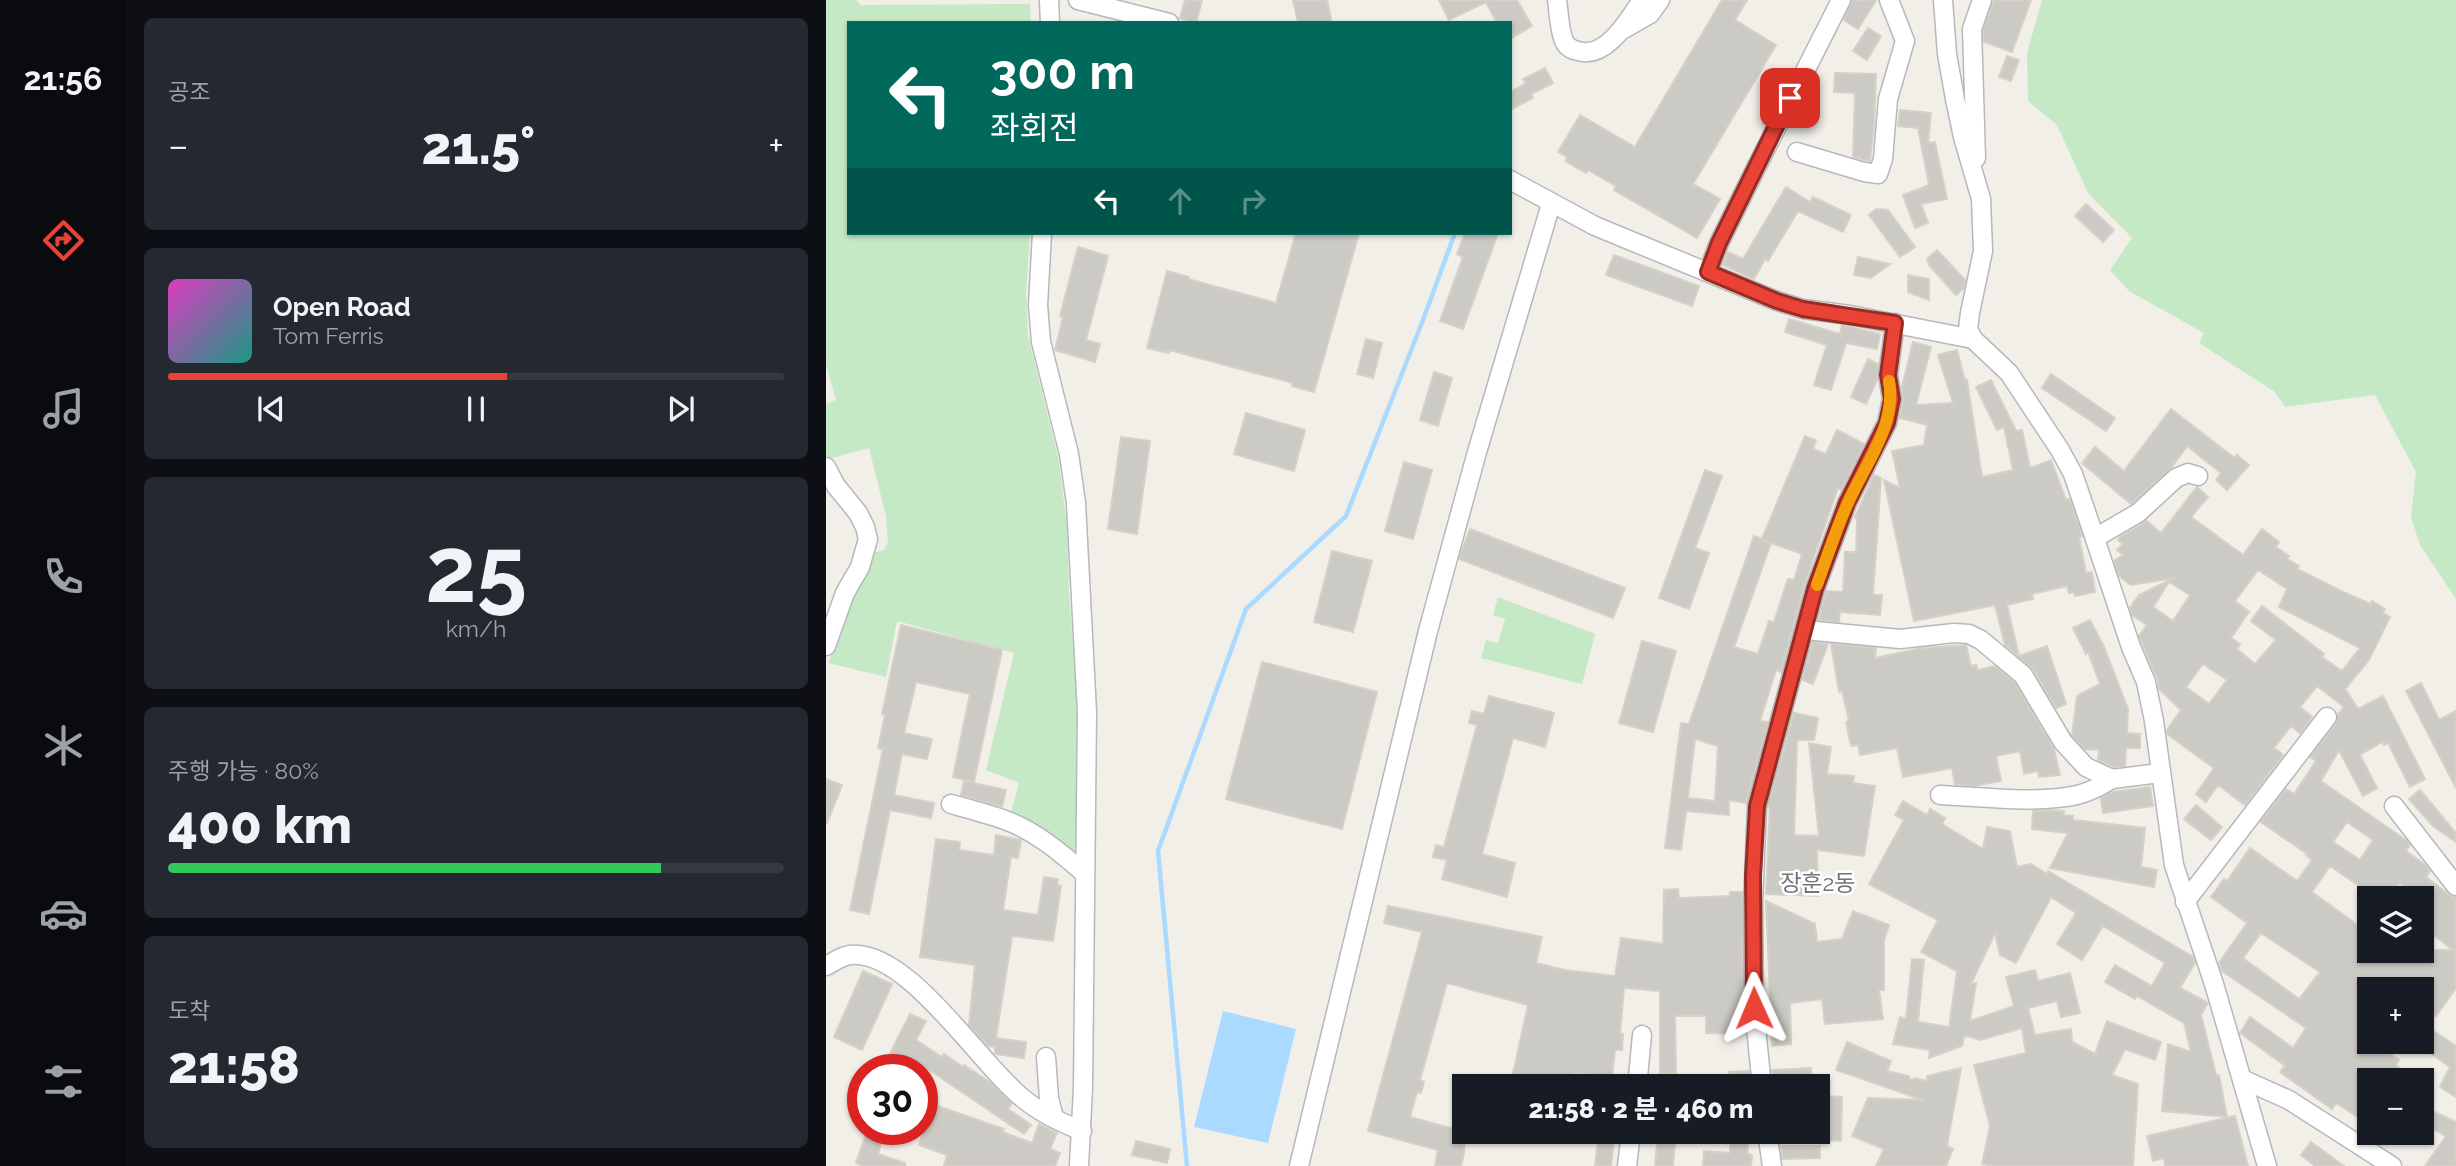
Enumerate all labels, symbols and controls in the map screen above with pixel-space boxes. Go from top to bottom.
text: 300 m [990,43,1135,100]
icon: left [875,49,966,140]
text: 21:56 [24,60,102,97]
pin [1760,68,1820,128]
text: 공조 [168,78,210,105]
icon: arrive [1771,79,1809,117]
text: 좌회전 [990,109,1078,146]
text: 21.5° [421,115,535,176]
text: − [168,123,188,168]
text: + [768,123,784,168]
icon: left [1088,182,1126,220]
icon: ahead [1161,182,1199,220]
icon: right [1234,182,1272,220]
icon: directions [39,216,88,265]
text: Open Road [273,292,411,322]
text: Tom Ferris [273,322,384,349]
icon: music [39,384,88,433]
icon: previous [252,390,290,428]
icon: pause [457,390,495,428]
icon: next [662,390,700,428]
text: 25 [425,516,527,623]
icon: phone [39,552,88,601]
text: km/h [446,615,506,642]
icon: climate [39,721,88,770]
text: 주행 가능 · 80% [168,757,319,784]
text: 400 km [168,794,352,855]
district label: 장훈2동 [1780,869,1856,896]
map controls [2357,886,2434,1145]
button: layers [2357,886,2434,963]
icon: car [39,889,88,938]
position arrow [1717,971,1791,1045]
button: + [2357,977,2434,1054]
text: 도착 [168,997,210,1024]
text: 21:58 [168,1034,300,1095]
speed limit sign: 30 [847,1054,938,1145]
icon: filters [39,1057,88,1106]
button: − [2357,1068,2434,1145]
text: 21:58 · 2 분 · 460 m [1529,1094,1753,1124]

